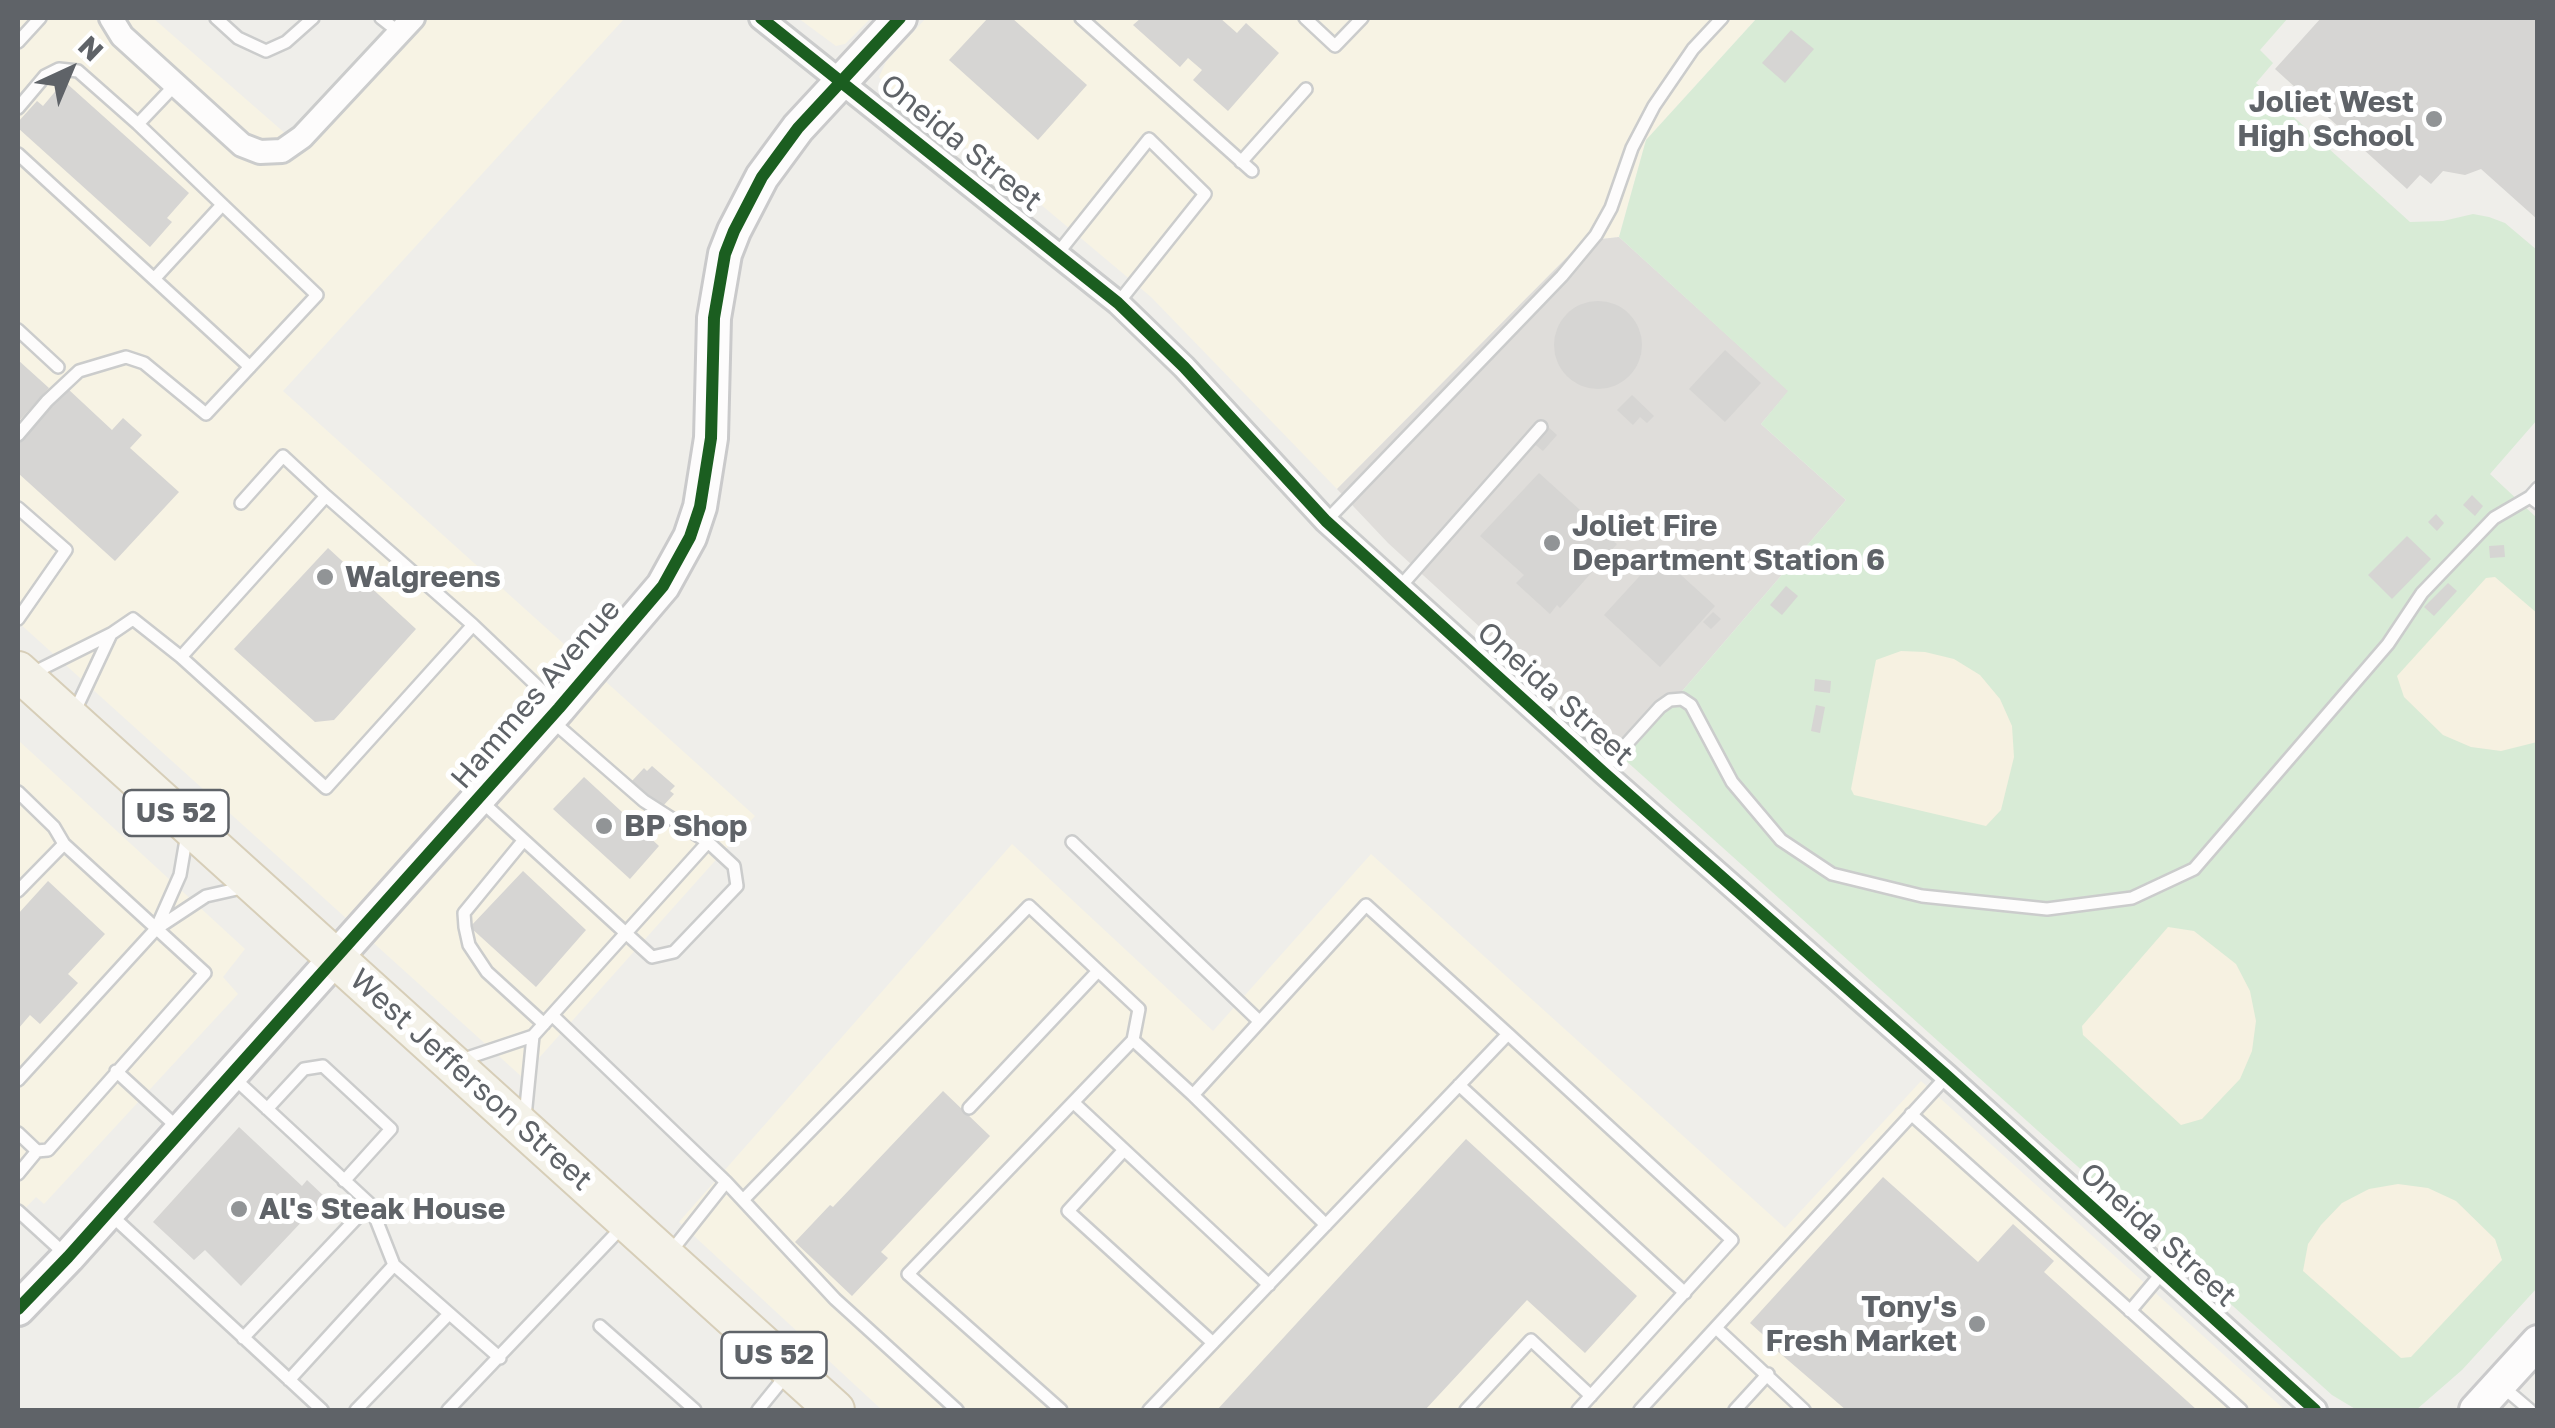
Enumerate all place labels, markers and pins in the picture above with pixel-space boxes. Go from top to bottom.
place label: Joliet West High School [2237,84,2414,154]
marker: Joliet West High School [2423,108,2445,130]
place label: Joliet Fire Department Station 6 [1572,508,1885,578]
marker: Joliet Fire Department Station 6 [1541,532,1563,554]
place label: Walgreens [345,559,501,595]
marker: Walgreens [314,566,336,588]
place label: BP Shop [624,808,747,844]
marker: BP Shop [593,815,615,837]
place label: Al's Steak House [259,1191,505,1227]
marker: Al's Steak House [228,1198,250,1220]
place label: Tony's Fresh Market [1766,1289,1957,1360]
marker: Tony's Fresh Market [1966,1313,1988,1335]

